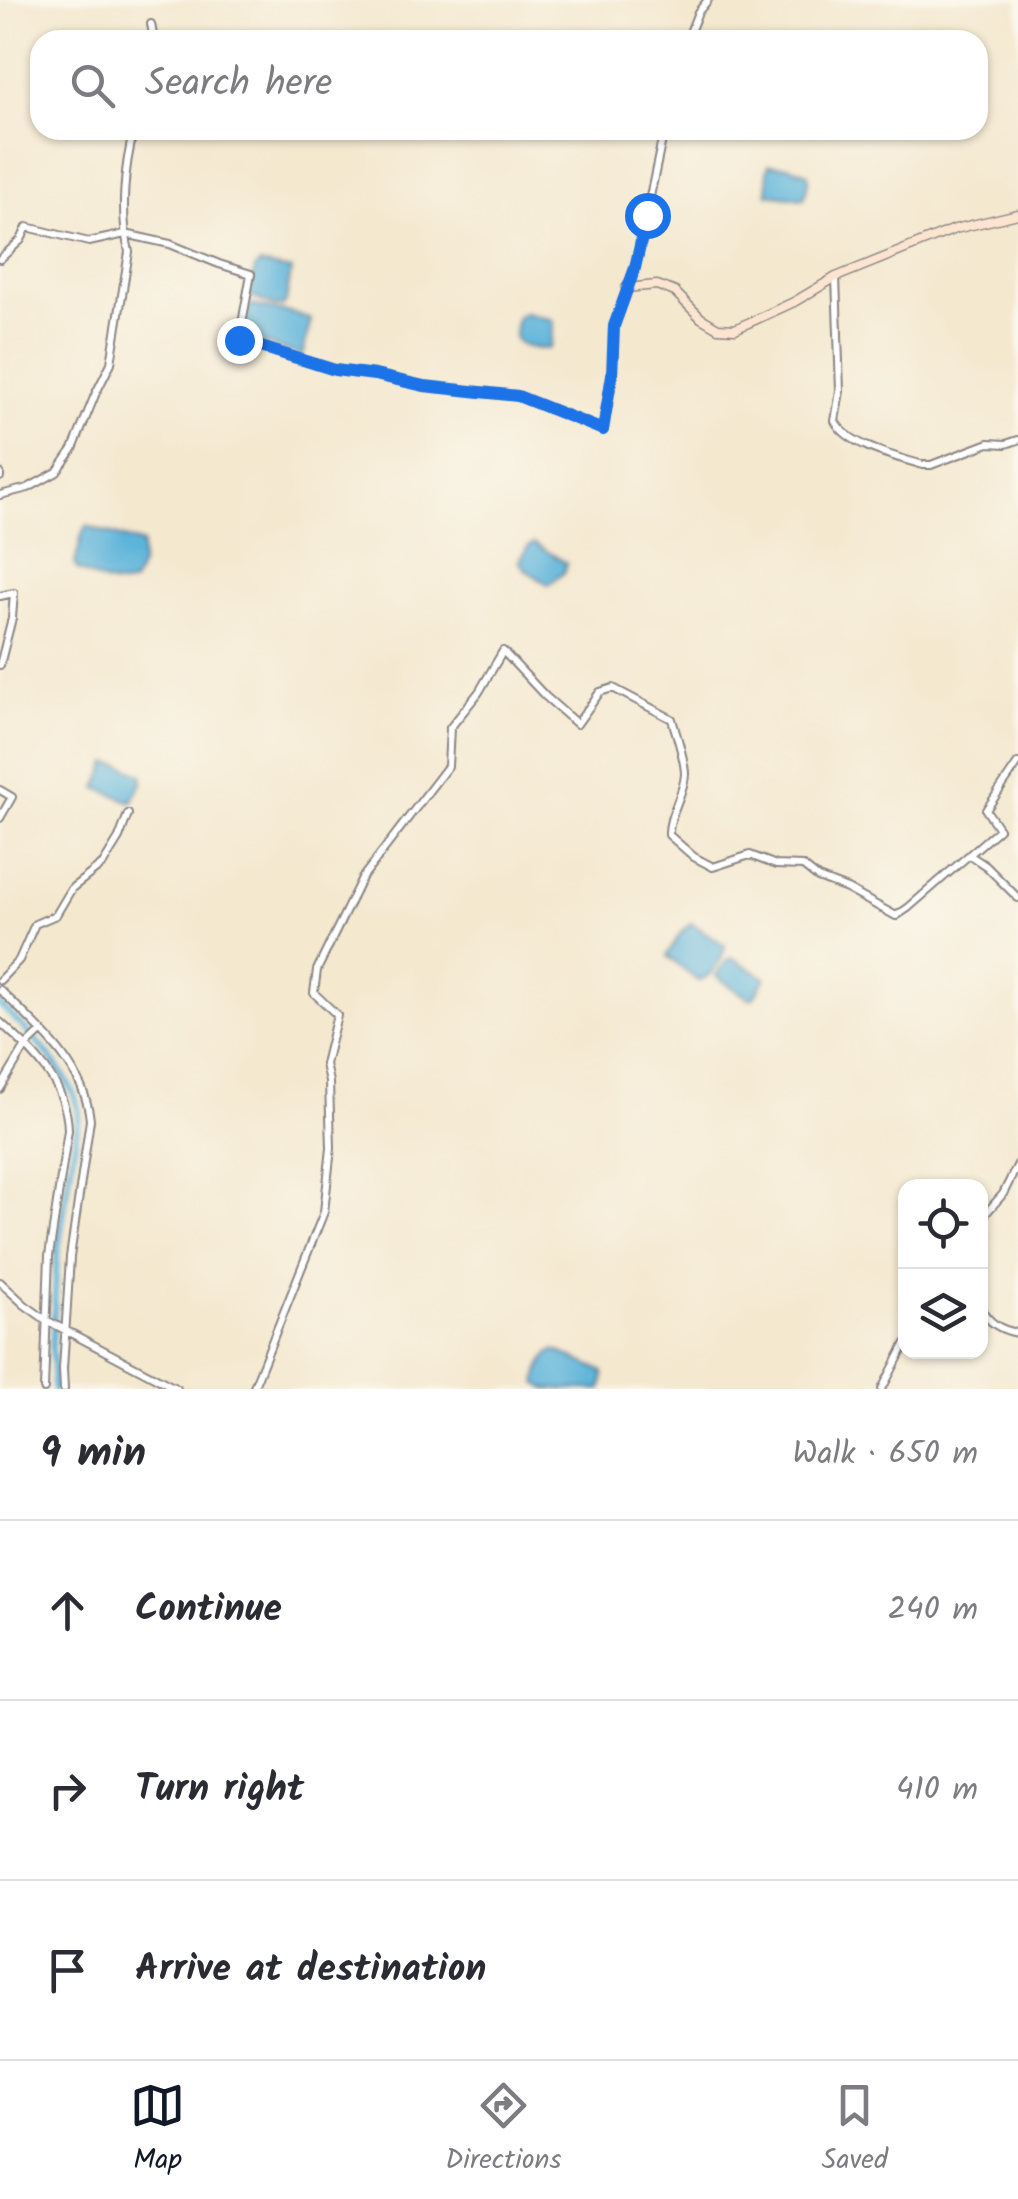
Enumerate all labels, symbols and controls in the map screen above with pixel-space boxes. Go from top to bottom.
search box [30,30,988,140]
text: Search here [145,55,332,115]
icon: search [65,58,120,113]
route start [625,193,671,239]
route end [217,318,263,364]
map controls [898,1179,988,1359]
button: locate [898,1179,988,1269]
button: layers [898,1269,988,1359]
text: 9 min [40,1421,146,1488]
text: Walk · 650 m [793,1429,978,1480]
text: Continue [135,1580,282,1640]
icon: ahead [40,1583,95,1638]
text: 240 m [887,1585,978,1636]
text: Turn right [135,1760,304,1820]
icon: right [40,1763,95,1818]
text: 410 m [896,1765,978,1816]
text: Arrive at destination [135,1940,486,2000]
icon: arrive [40,1943,95,1998]
tab: Map [130,2078,185,2183]
tab: Directions [445,2078,561,2183]
tab: Saved [822,2078,888,2183]

